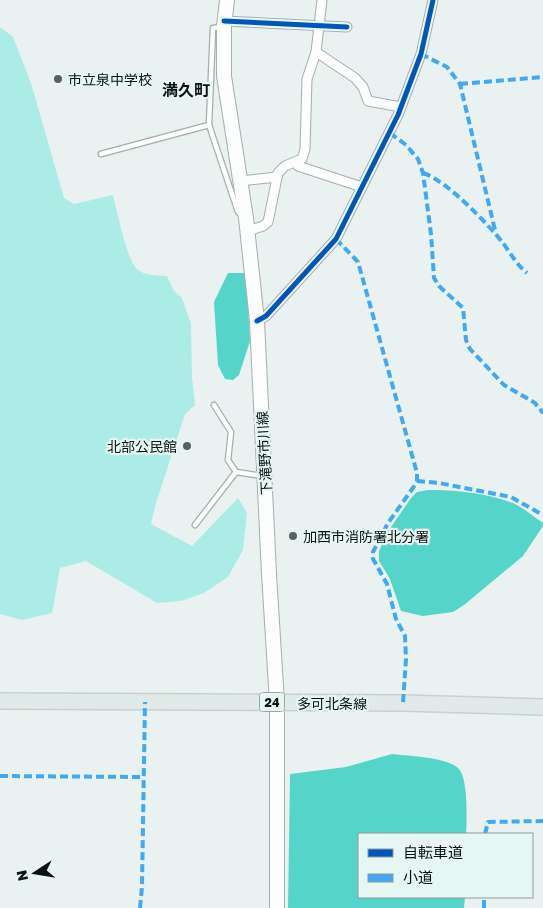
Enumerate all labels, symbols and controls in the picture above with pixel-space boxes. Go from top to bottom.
place label: 市立泉中学校 [68,71,152,88]
marker: 市立泉中学校 [52,73,64,85]
district label: 満久町 [162,80,210,100]
street label: 下滝野市川線 [253,411,275,495]
place label: 北部公民館 [107,438,177,455]
marker: 北部公民館 [181,440,193,452]
place label: 加西市消防署北分署 [303,528,429,545]
marker: 加西市消防署北分署 [287,530,299,542]
road number: 24 [260,692,284,712]
street label: 多可北条線 [297,695,367,712]
legend [358,833,533,898]
text: 自転車道 [403,843,463,861]
north arrow [10,848,60,898]
text: 小道 [403,868,433,886]
text: N [12,869,31,883]

